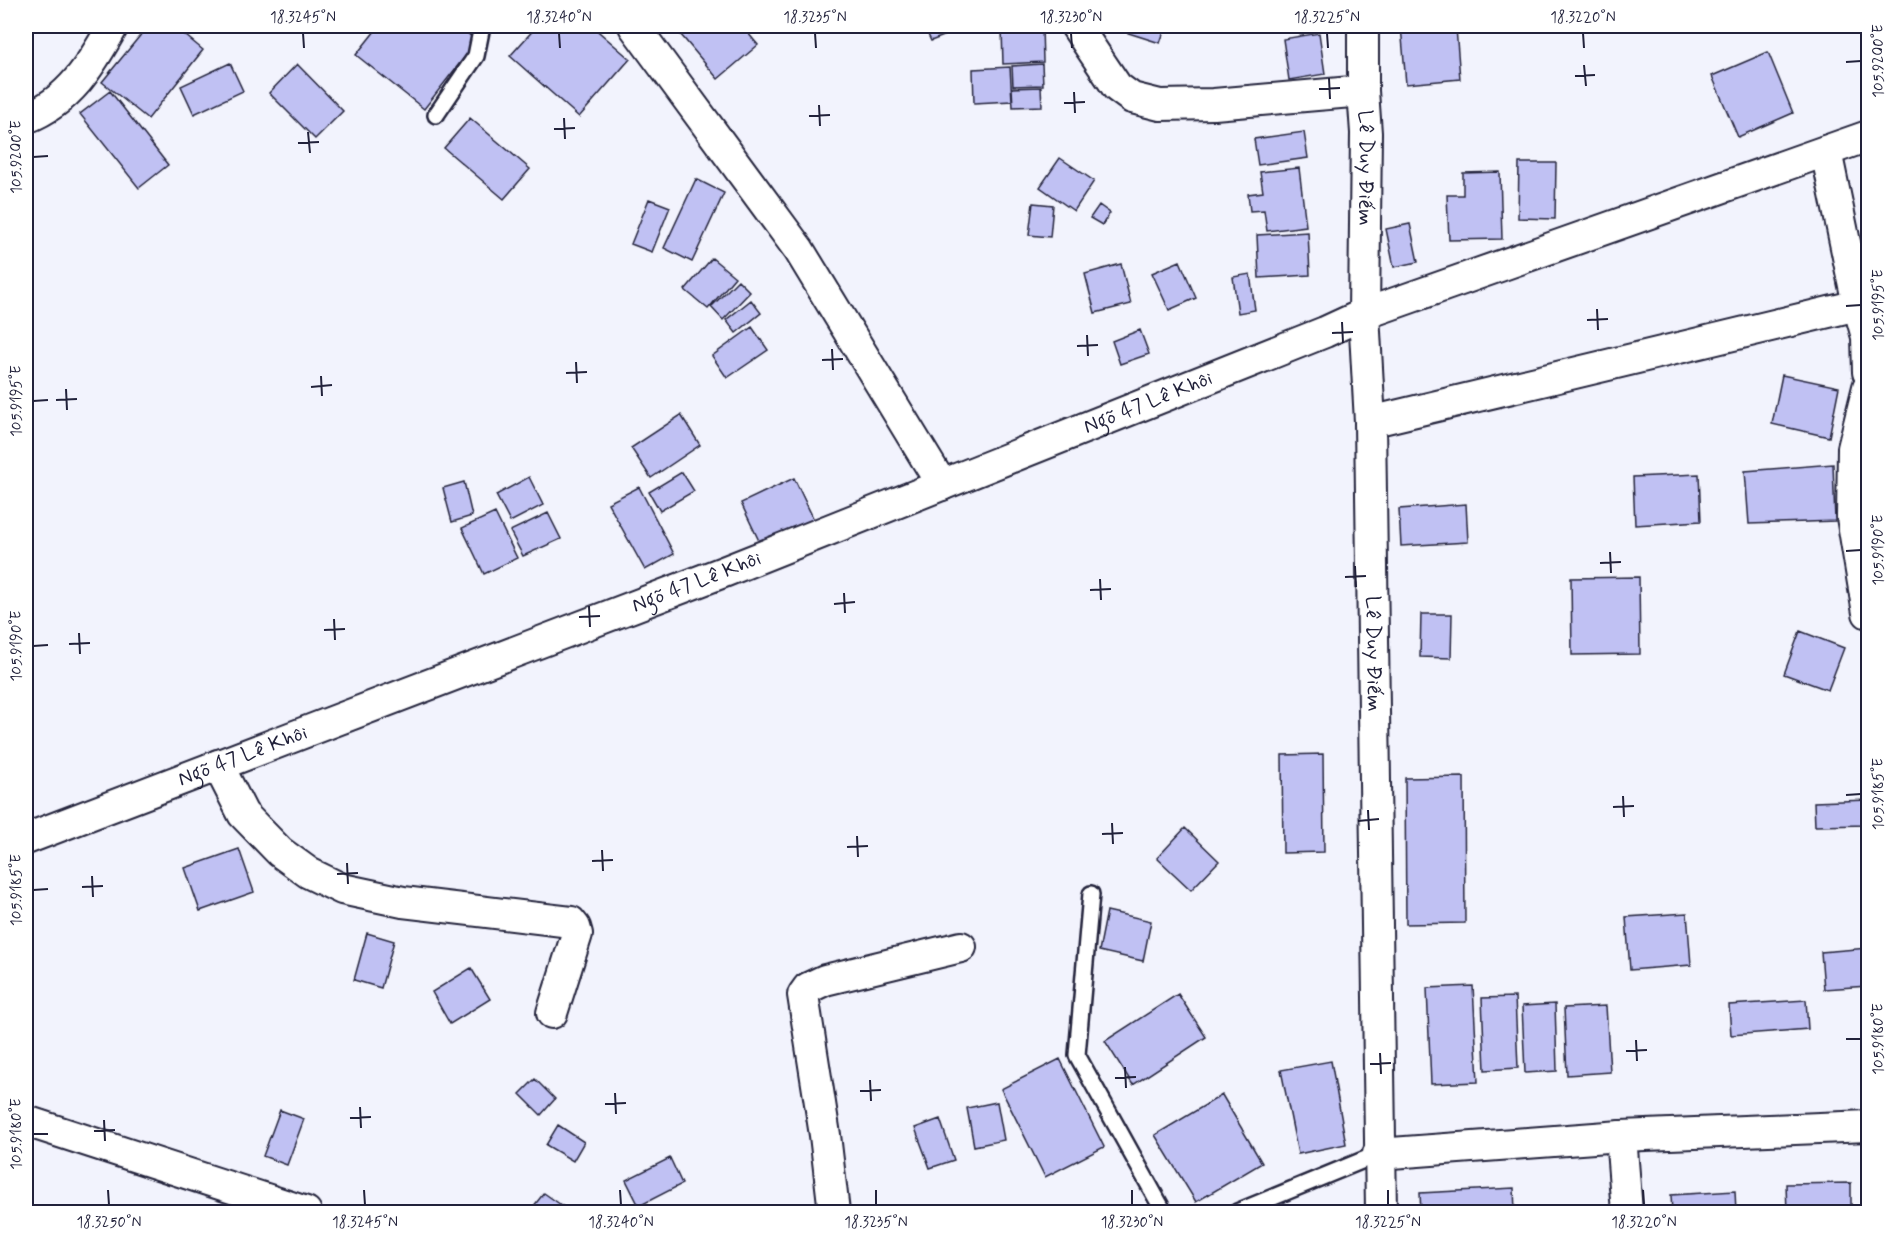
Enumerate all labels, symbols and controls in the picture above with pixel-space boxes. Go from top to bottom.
text: 18.3245°N [270,8,336,28]
text: 18.3240°N [526,8,592,28]
text: 18.3235°N [783,8,847,28]
text: 18.3230°N [1040,8,1102,28]
text: 18.3225°N [1294,8,1360,28]
text: 18.3220°N [1550,8,1616,28]
text: 105.9200°E [1869,24,1889,98]
street label: Lê Duy Điếm [1350,109,1380,226]
text: 105.9200°E [7,120,27,194]
text: 105.9195°E [1869,269,1889,341]
street label: Ngõ 47 Lê Khôi [1079,364,1217,441]
text: 105.9195°E [7,365,27,437]
text: 105.9190°E [1869,514,1889,586]
street label: Ngõ 47 Lê Khôi [628,544,766,620]
street label: Lê Duy Điếm [1358,596,1388,712]
text: 105.9190°E [7,610,27,682]
street label: Ngõ 47 Lê Khôi [174,718,312,794]
text: 105.9185°E [1869,758,1889,830]
text: 105.9185°E [7,854,27,926]
text: 105.9180°E [1869,1003,1889,1075]
text: 105.9180°E [7,1098,27,1170]
text: 18.3250°N [77,1213,141,1233]
text: 18.3245°N [332,1213,398,1233]
text: 18.3240°N [588,1213,654,1233]
text: 18.3235°N [844,1213,908,1233]
text: 18.3230°N [1101,1213,1163,1233]
text: 18.3225°N [1355,1213,1421,1233]
text: 18.3220°N [1611,1213,1677,1233]

